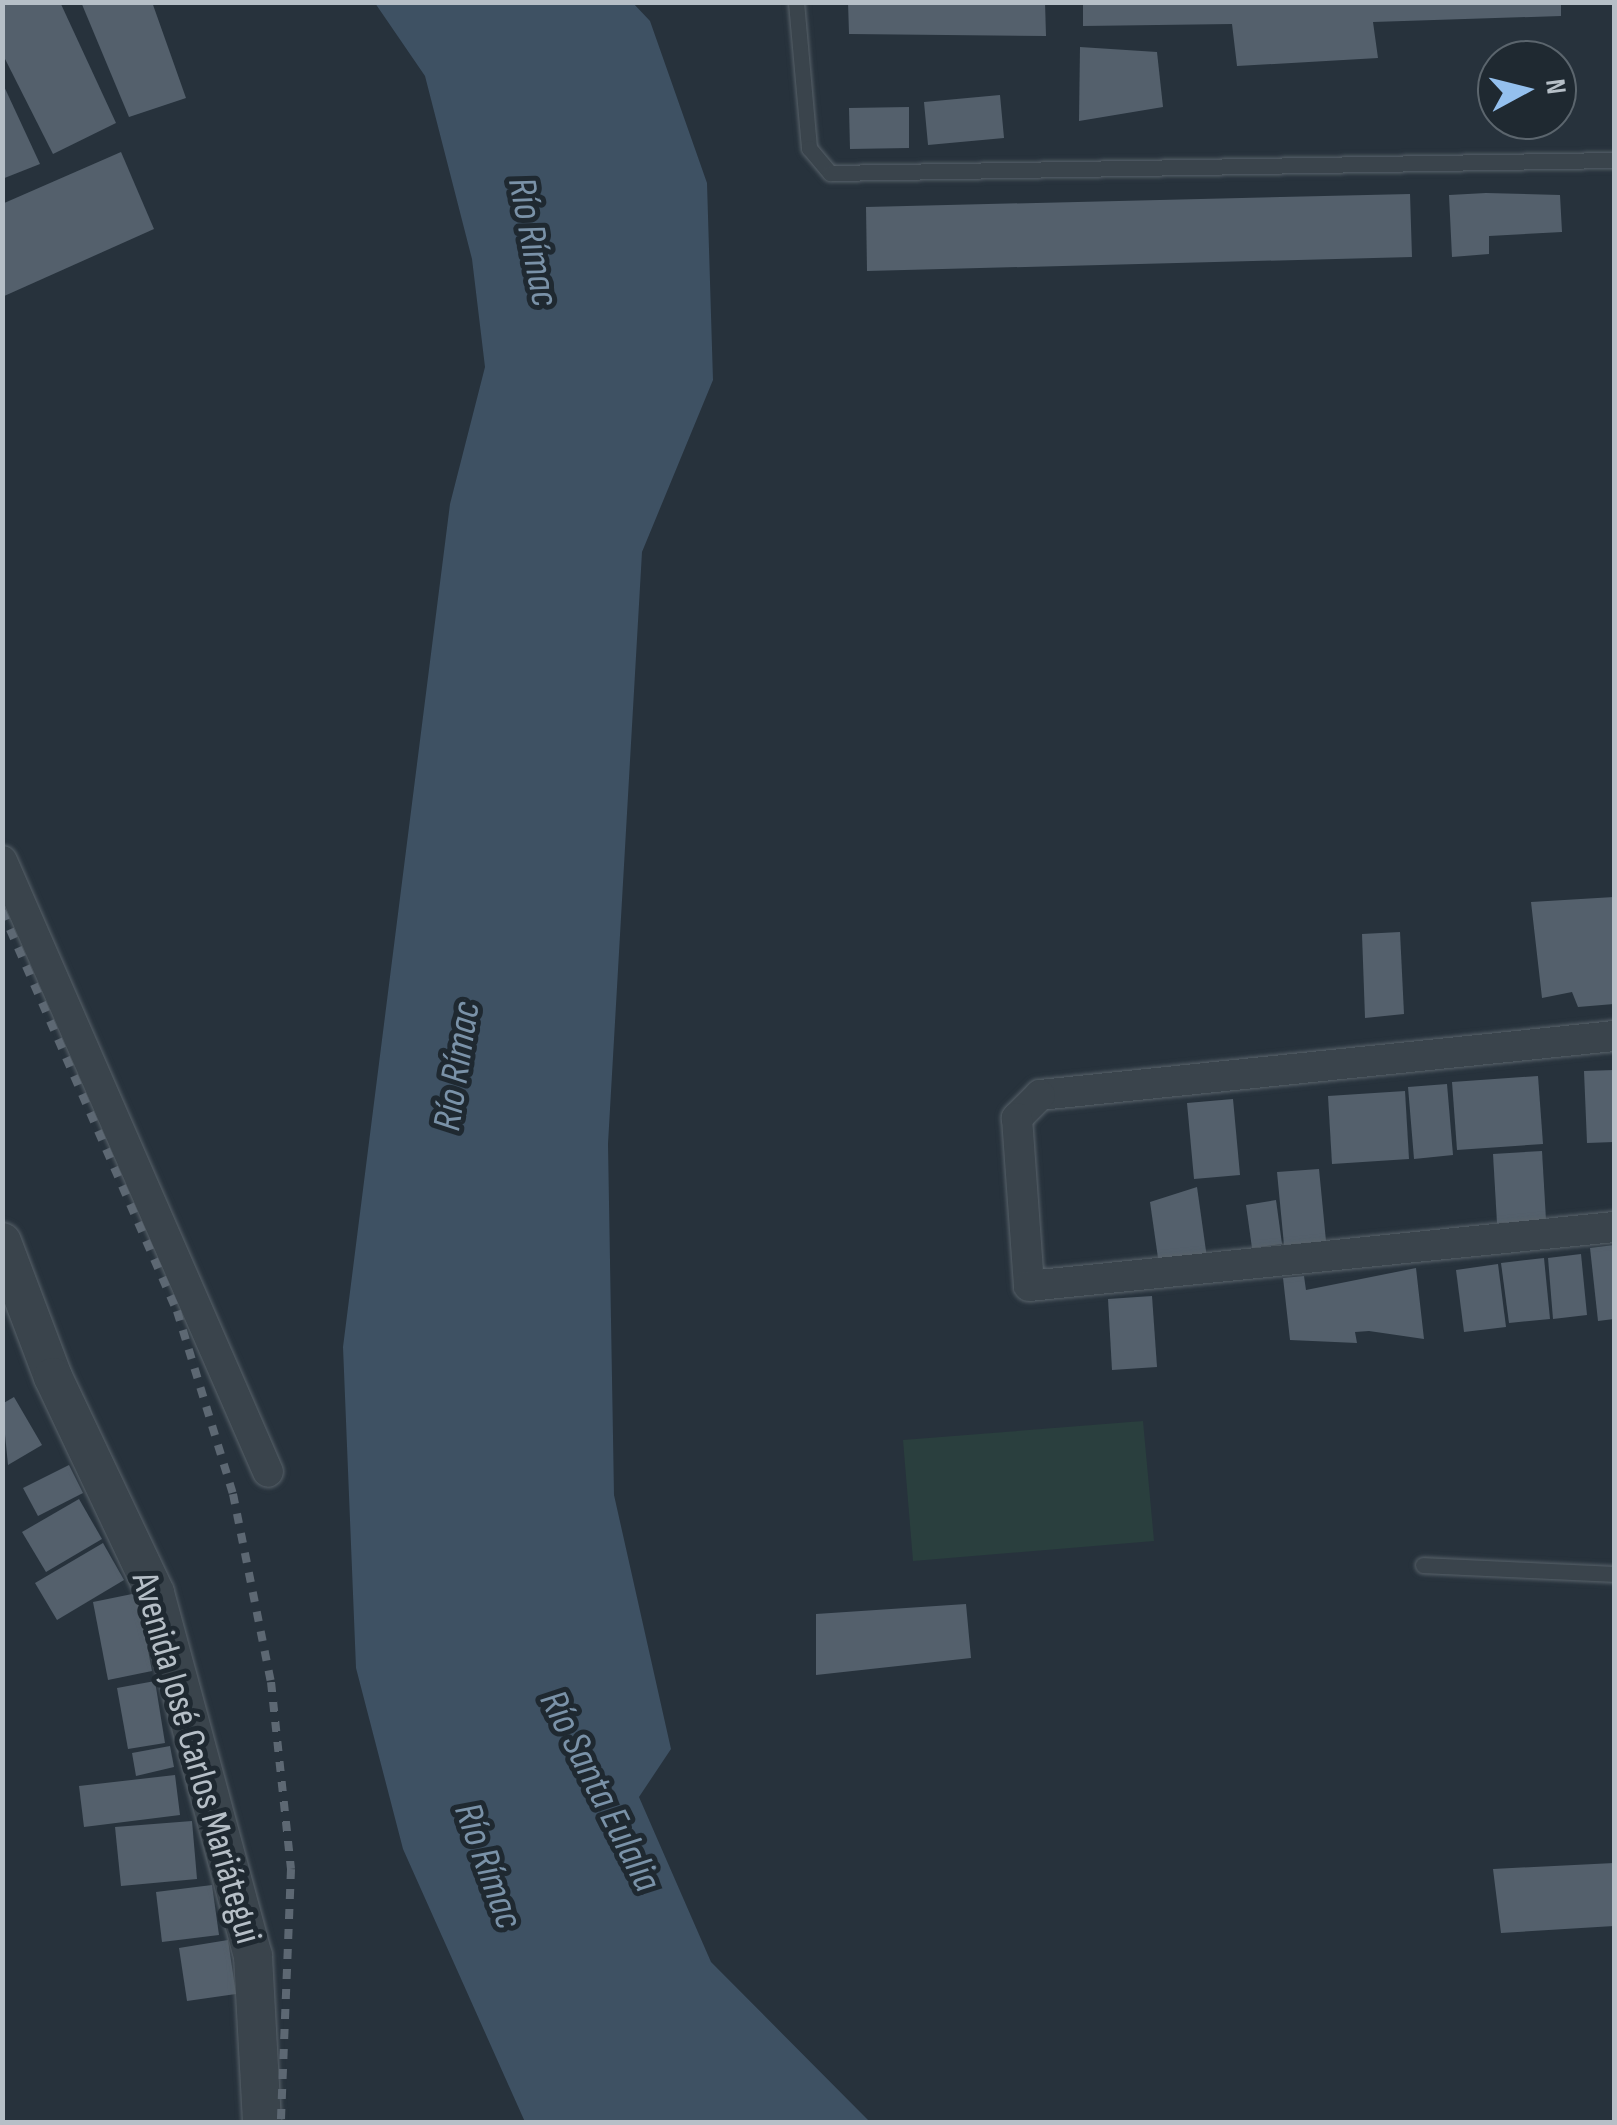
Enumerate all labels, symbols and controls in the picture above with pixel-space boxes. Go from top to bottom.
north arrow [1477,40,1577,140]
text: N [1538,77,1573,96]
water label: Río Rímac [497,173,569,311]
water label: Río Rímac [423,998,491,1134]
street label: Avenida José Carlos Mariátegui [121,1567,271,1949]
water label: Río Santa Eulalia [529,1682,671,1900]
water label: Río Rímac [443,1797,533,1935]

